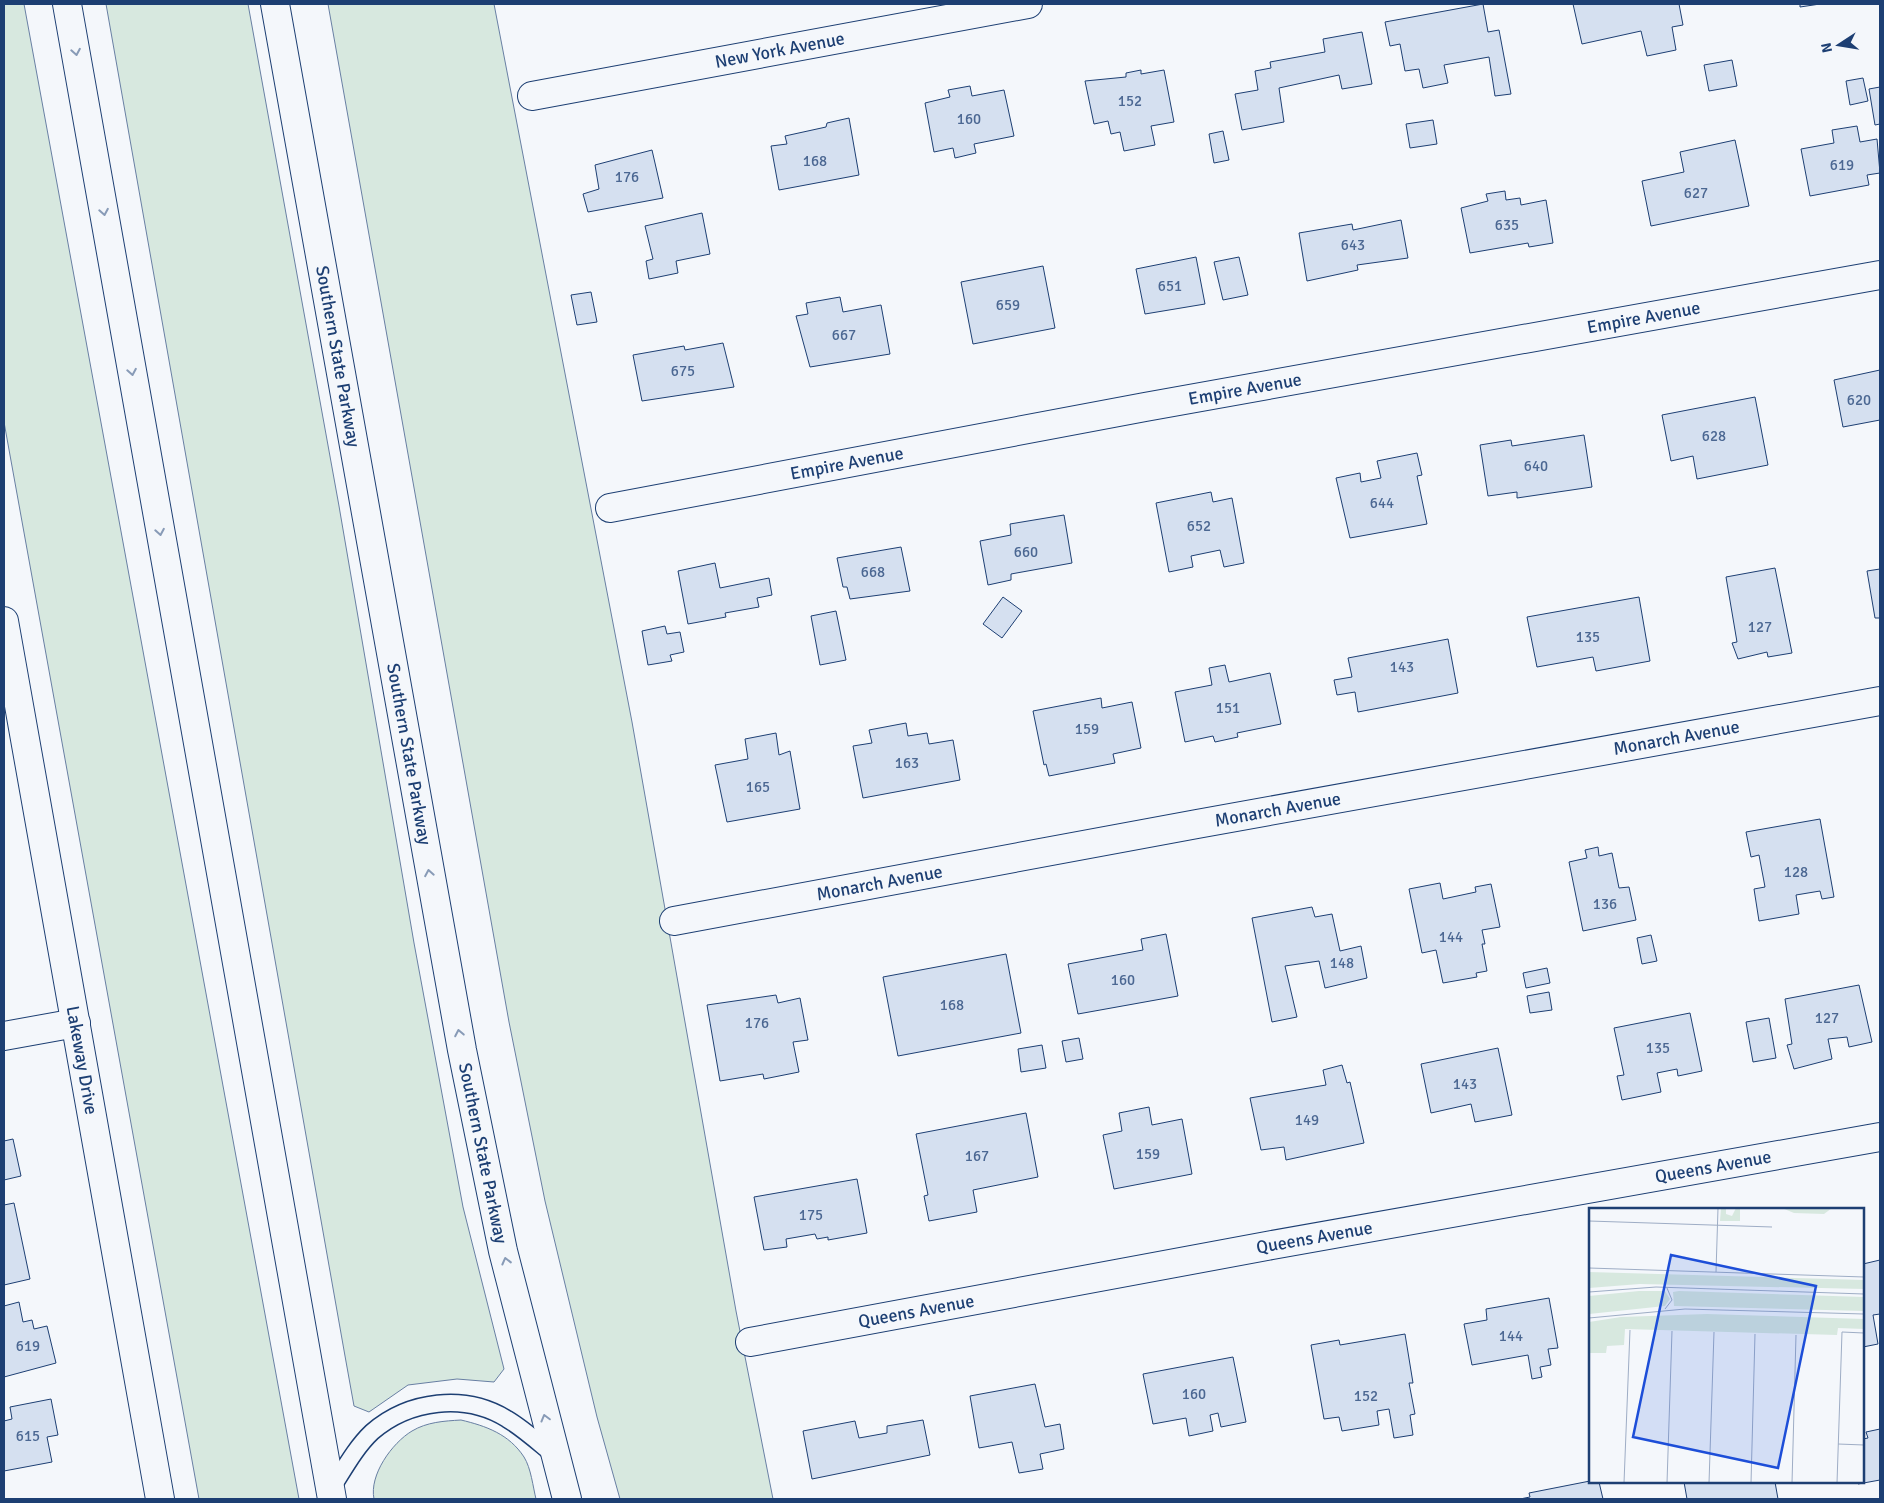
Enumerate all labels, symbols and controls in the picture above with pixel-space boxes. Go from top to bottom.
north arrow [1814,20,1864,70]
street label: New York Avenue [713,27,846,73]
text: N [1817,41,1836,54]
one-way arrow [70,47,80,56]
house number: 152 [1118,92,1142,110]
house number: 160 [957,110,981,128]
house number: 168 [803,152,827,170]
house number: 619 [1830,156,1854,174]
house number: 176 [615,168,639,186]
house number: 627 [1684,184,1708,202]
one-way arrow [98,207,109,216]
house number: 635 [1495,216,1519,234]
house number: 643 [1341,236,1365,254]
street label: Southern State Parkway [311,264,365,449]
house number: 651 [1158,277,1182,295]
house number: 659 [996,296,1020,314]
street label: Empire Avenue [1585,297,1702,338]
house number: 667 [832,326,856,344]
house number: 675 [671,362,695,380]
one-way arrow [127,367,137,376]
street label: Empire Avenue [1187,368,1303,410]
house number: 620 [1847,391,1871,409]
house number: 628 [1702,427,1726,445]
street label: Empire Avenue [788,442,905,485]
house number: 640 [1524,457,1548,475]
house number: 644 [1370,494,1394,512]
house number: 652 [1187,517,1211,535]
one-way arrow [155,527,165,536]
house number: 660 [1014,543,1038,561]
house number: 668 [861,563,885,581]
house number: 127 [1748,618,1772,636]
house number: 135 [1576,628,1600,646]
house number: 143 [1390,658,1414,676]
street label: Southern State Parkway [382,662,436,847]
house number: 151 [1216,699,1240,717]
street label: Monarch Avenue [1612,716,1741,760]
house number: 159 [1075,720,1099,738]
house number: 163 [895,754,919,772]
house number: 165 [746,778,770,796]
street label: Monarch Avenue [1213,787,1343,832]
street label: Monarch Avenue [815,860,944,905]
house number: 128 [1784,863,1808,881]
one-way arrow [425,869,435,878]
house number: 136 [1593,895,1617,913]
house number: 144 [1439,928,1463,946]
house number: 148 [1330,954,1354,972]
house number: 160 [1111,971,1135,989]
house number: 168 [940,996,964,1014]
street label: Lakeway Drive [62,1004,102,1116]
house number: 127 [1815,1009,1839,1027]
house number: 176 [745,1014,769,1032]
one-way arrow [454,1029,464,1037]
house number: 135 [1646,1039,1670,1057]
street label: Southern State Parkway [454,1061,512,1246]
house number: 143 [1453,1075,1477,1093]
house number: 149 [1295,1111,1319,1129]
house number: 159 [1136,1145,1160,1163]
street label: Queens Avenue [1653,1146,1773,1188]
house number: 167 [965,1147,989,1165]
house number: 175 [799,1206,823,1224]
inset map [1589,1208,1864,1483]
street label: Queens Avenue [1255,1216,1374,1259]
one-way arrow [501,1256,512,1265]
street label: Queens Avenue [856,1290,976,1333]
house number: 144 [1499,1327,1523,1345]
house number: 619 [16,1337,40,1355]
house number: 160 [1182,1385,1206,1403]
house number: 152 [1354,1387,1378,1405]
one-way arrow [540,1414,551,1423]
house number: 615 [16,1427,40,1445]

